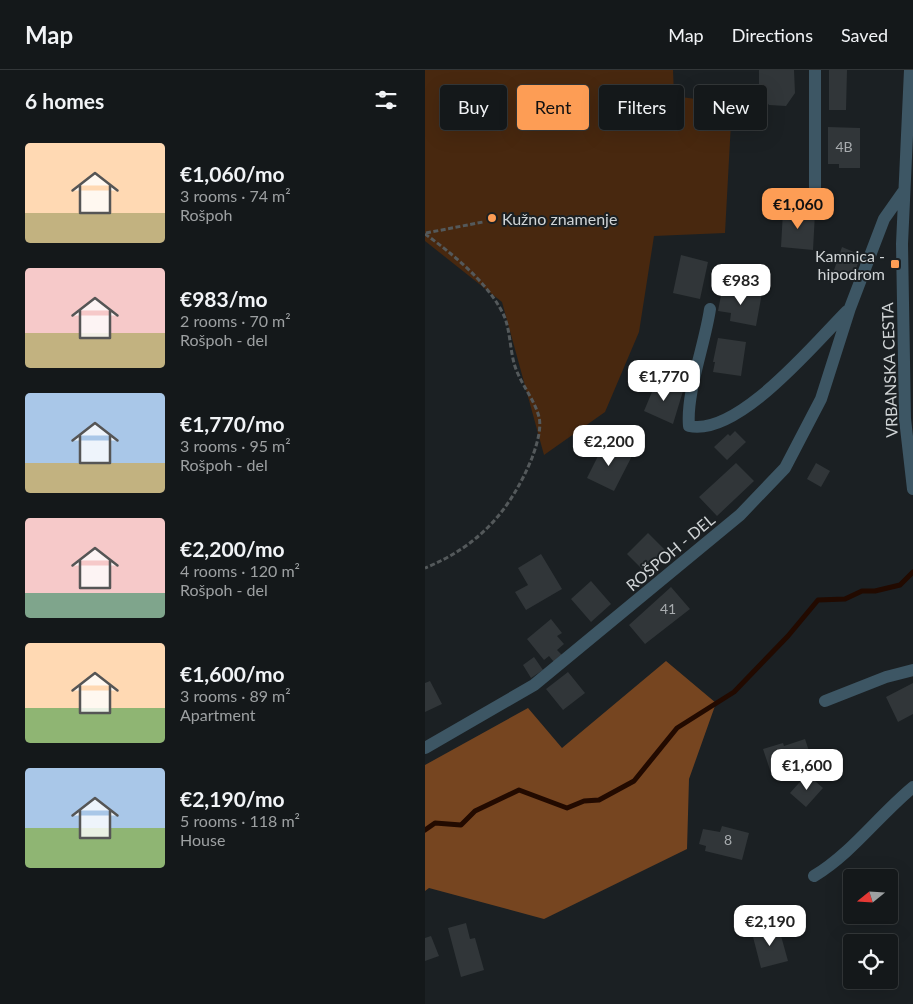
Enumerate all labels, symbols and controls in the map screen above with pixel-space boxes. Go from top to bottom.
text: Map [25,20,73,49]
text: Map [668,24,704,46]
text: Directions [732,24,813,46]
text: Saved [841,24,888,46]
chip: Buy [440,85,507,130]
chip: Rent [517,85,589,130]
chip: Filters [599,85,684,130]
chip: New [694,85,767,130]
icon: filters [372,86,400,114]
text: 6 homes [25,88,104,113]
house number: 4B [835,138,853,155]
text: €1,060/mo [180,161,285,186]
icon: home [65,163,125,223]
text: 3 rooms · 74 m² [180,186,291,205]
pin: €1,060 [757,188,839,230]
text: €1,060 [773,194,823,213]
text: Rošpoh [180,205,232,224]
place label: Kužno znamenje [502,209,617,228]
marker: Kužno znamenje [486,212,498,224]
place label: Kamnica - hipodrom [815,246,885,283]
marker: Kamnica - hipodrom [889,258,901,270]
pin: €983 [711,264,771,306]
text: €983 [722,270,760,289]
text: €983/mo [180,286,268,311]
icon: home [65,288,125,348]
street label: VRBANSKA CESTA [877,302,901,438]
text: 2 rooms · 70 m² [180,311,291,330]
text: Rošpoh - del [180,330,268,349]
pin: €1,770 [623,360,705,402]
text: €1,770 [639,366,689,385]
text: €1,770/mo [180,411,285,436]
icon: home [65,413,125,473]
pin: €2,200 [568,424,650,467]
text: €2,200 [584,431,634,450]
text: 3 rooms · 95 m² [180,436,291,455]
text: Rošpoh - del [180,455,268,474]
street label: ROŠPOH - DEL [622,509,718,595]
text: €2,200/mo [180,536,285,561]
icon: home [65,538,125,598]
text: 4 rooms · 120 m² [180,561,300,580]
text: Rošpoh - del [180,580,268,599]
house number: 41 [660,600,676,617]
text: €1,600/mo [180,661,285,686]
icon: home [65,663,125,723]
text: 3 rooms · 89 m² [180,686,291,705]
text: Apartment [180,705,255,724]
pin: €1,600 [766,748,848,791]
text: €1,600 [782,755,832,774]
text: €2,190/mo [180,786,285,811]
icon: home [65,788,125,848]
text: 5 rooms · 118 m² [180,811,300,830]
text: House [180,830,225,849]
house number: 8 [724,831,732,848]
north arrow [843,869,897,924]
map controls [843,869,898,989]
pin: €2,190 [729,904,811,947]
text: €2,190 [745,911,795,930]
button: locate [843,934,898,989]

